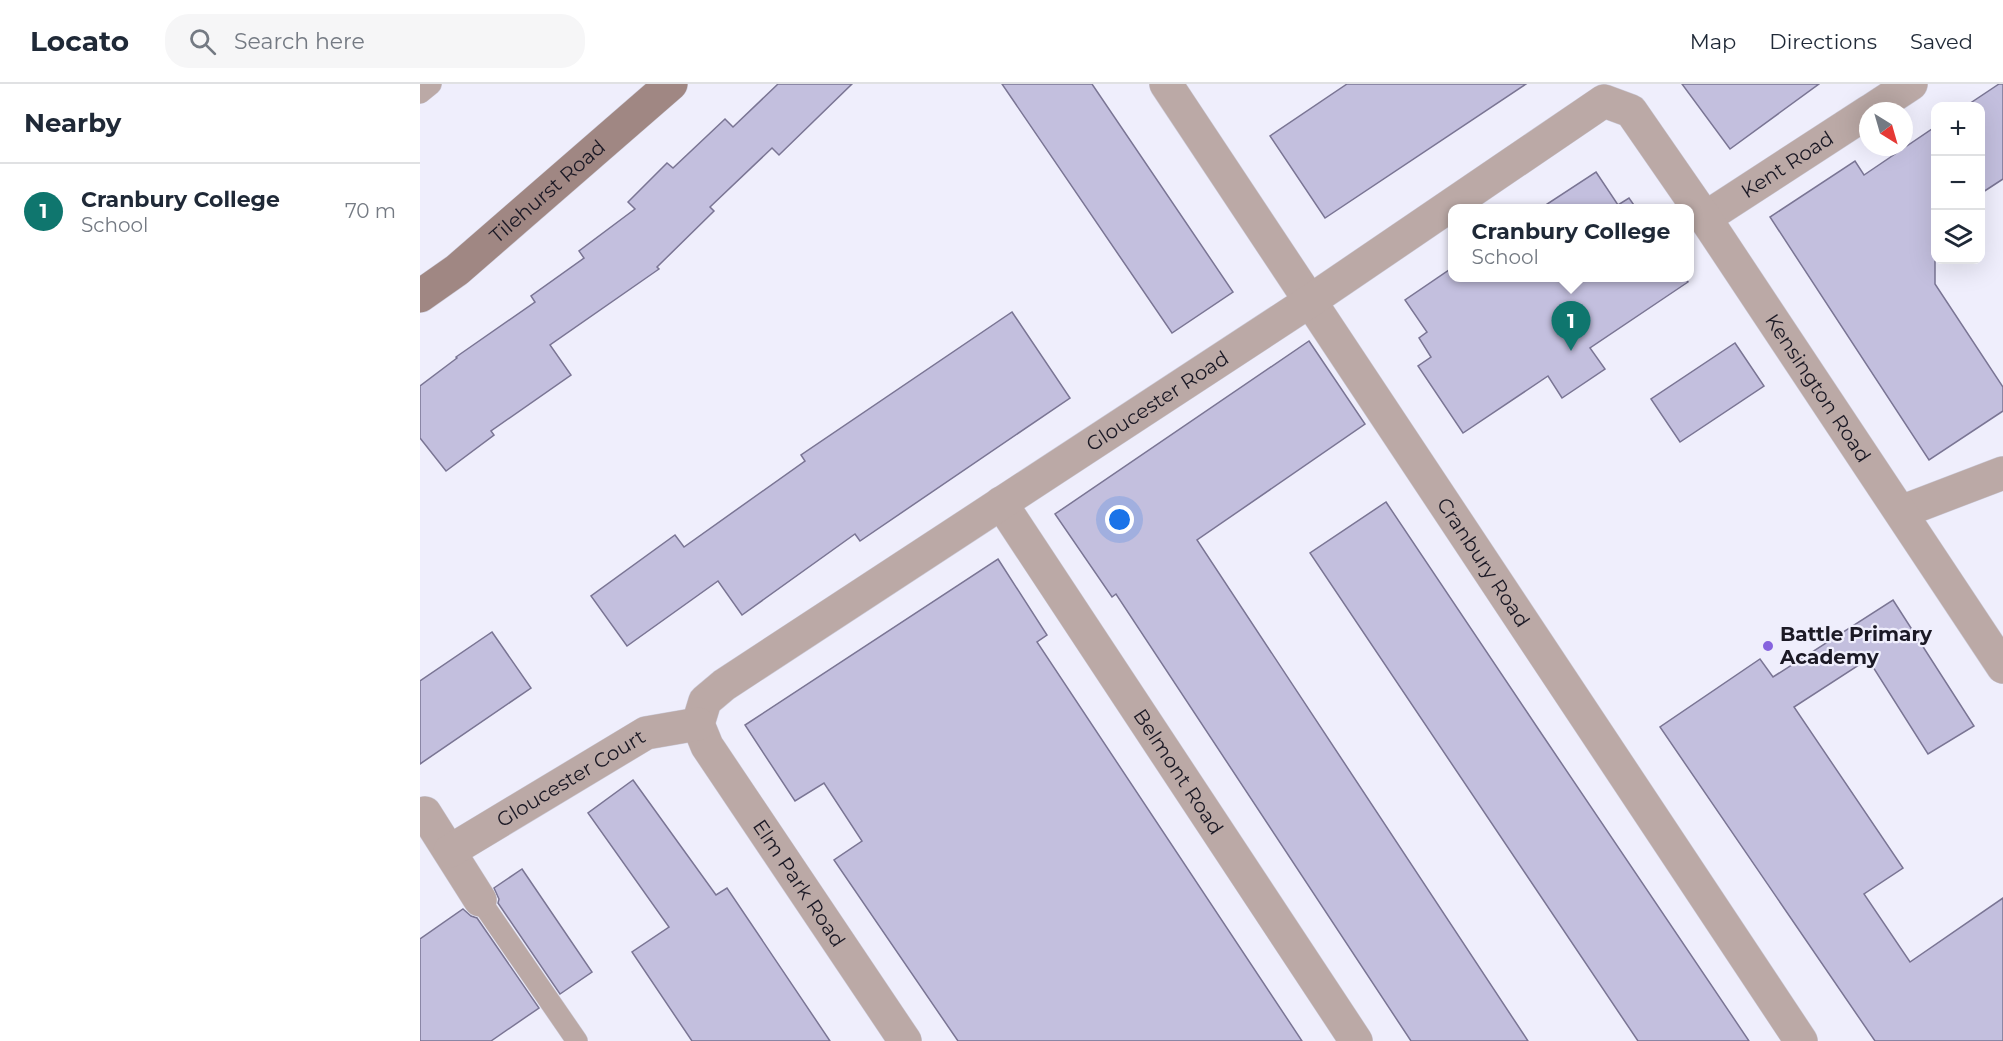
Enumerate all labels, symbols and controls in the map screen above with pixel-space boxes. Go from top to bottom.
search box [165,14,585,68]
text: Locato [30,24,129,58]
icon: search [186,25,219,58]
text: Search here [234,28,365,55]
text: Map [1690,29,1736,54]
text: Directions [1769,29,1877,54]
text: Saved [1910,29,1973,54]
north arrow [1859,102,1913,156]
map controls [1931,102,1985,264]
button: + [1931,102,1985,156]
text: Nearby [24,107,121,139]
street label: Kent Road [1737,126,1838,203]
street label: Tilehurst Road [485,135,610,248]
button: − [1931,156,1985,210]
text: Cranbury College [81,186,280,213]
text: 1 [40,199,47,223]
text: 70 m [345,199,396,223]
popup [1448,204,1694,282]
button: layers [1931,210,1985,264]
text: School [81,213,148,237]
text: Cranbury College [1472,218,1670,245]
text: School [1472,245,1539,269]
pin: 1 [1552,302,1590,351]
street label: Kensington Road [1760,309,1876,467]
street label: Gloucester Road [1082,346,1233,456]
street label: Cranbury Road [1432,493,1535,631]
your location [1105,505,1134,534]
place label: Battle Primary Academy [1779,622,1933,669]
marker: Battle Primary Academy [1761,639,1775,653]
street label: Belmont Road [1128,704,1228,839]
street label: Gloucester Court [492,724,649,832]
street label: Elm Park Road [748,815,850,952]

